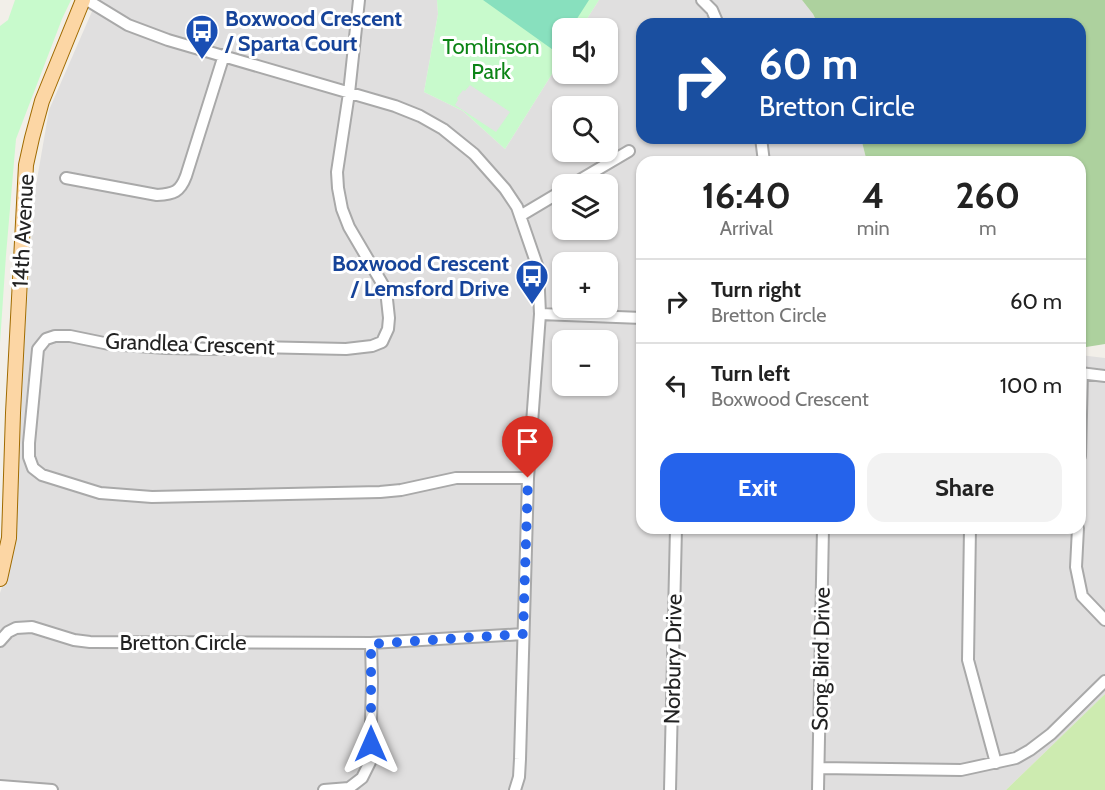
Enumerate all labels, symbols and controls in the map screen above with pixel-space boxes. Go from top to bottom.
place label: Boxwood Crescent / Sparta Court [224,5,403,57]
bus stop icon: Boxwood Crescent / Sparta Court [184,13,220,60]
map controls [552,18,618,396]
button: sound [552,18,618,84]
park label: Tomlinson Park [442,33,540,85]
text: 60 m [759,38,858,90]
icon: right [660,42,738,120]
text: Bretton Circle [759,90,915,123]
button: search [552,96,618,162]
street label: 14th Avenue [7,173,39,289]
text: 16:40 [702,173,791,217]
text: 4 [862,173,884,217]
text: 260 [956,173,1020,217]
button: layers [552,174,618,240]
text: Arrival [720,216,773,240]
text: min [857,216,890,240]
text: m [979,216,997,240]
place label: Boxwood Crescent / Lemsford Drive [332,250,509,302]
button: + [552,252,618,318]
bus stop icon: Boxwood Crescent / Lemsford Drive [514,258,550,305]
text: Turn right [711,276,801,303]
icon: right [660,285,693,318]
text: 60 m [1010,288,1062,315]
text: Bretton Circle [711,303,826,327]
street label: Grandlea Crescent [105,328,276,360]
button: − [552,330,618,396]
text: Turn left [711,360,790,387]
icon: left [660,369,693,402]
text: 100 m [1000,372,1062,399]
text: Boxwood Crescent [711,387,869,411]
pin [502,416,553,478]
icon: arrive [511,425,544,458]
button: Exit [660,453,855,522]
button: Share [867,453,1062,522]
street label: Song Bird Drive [806,587,836,731]
street label: Norbury Drive [658,594,688,724]
street label: Bretton Circle [120,629,246,656]
position arrow [339,712,403,776]

